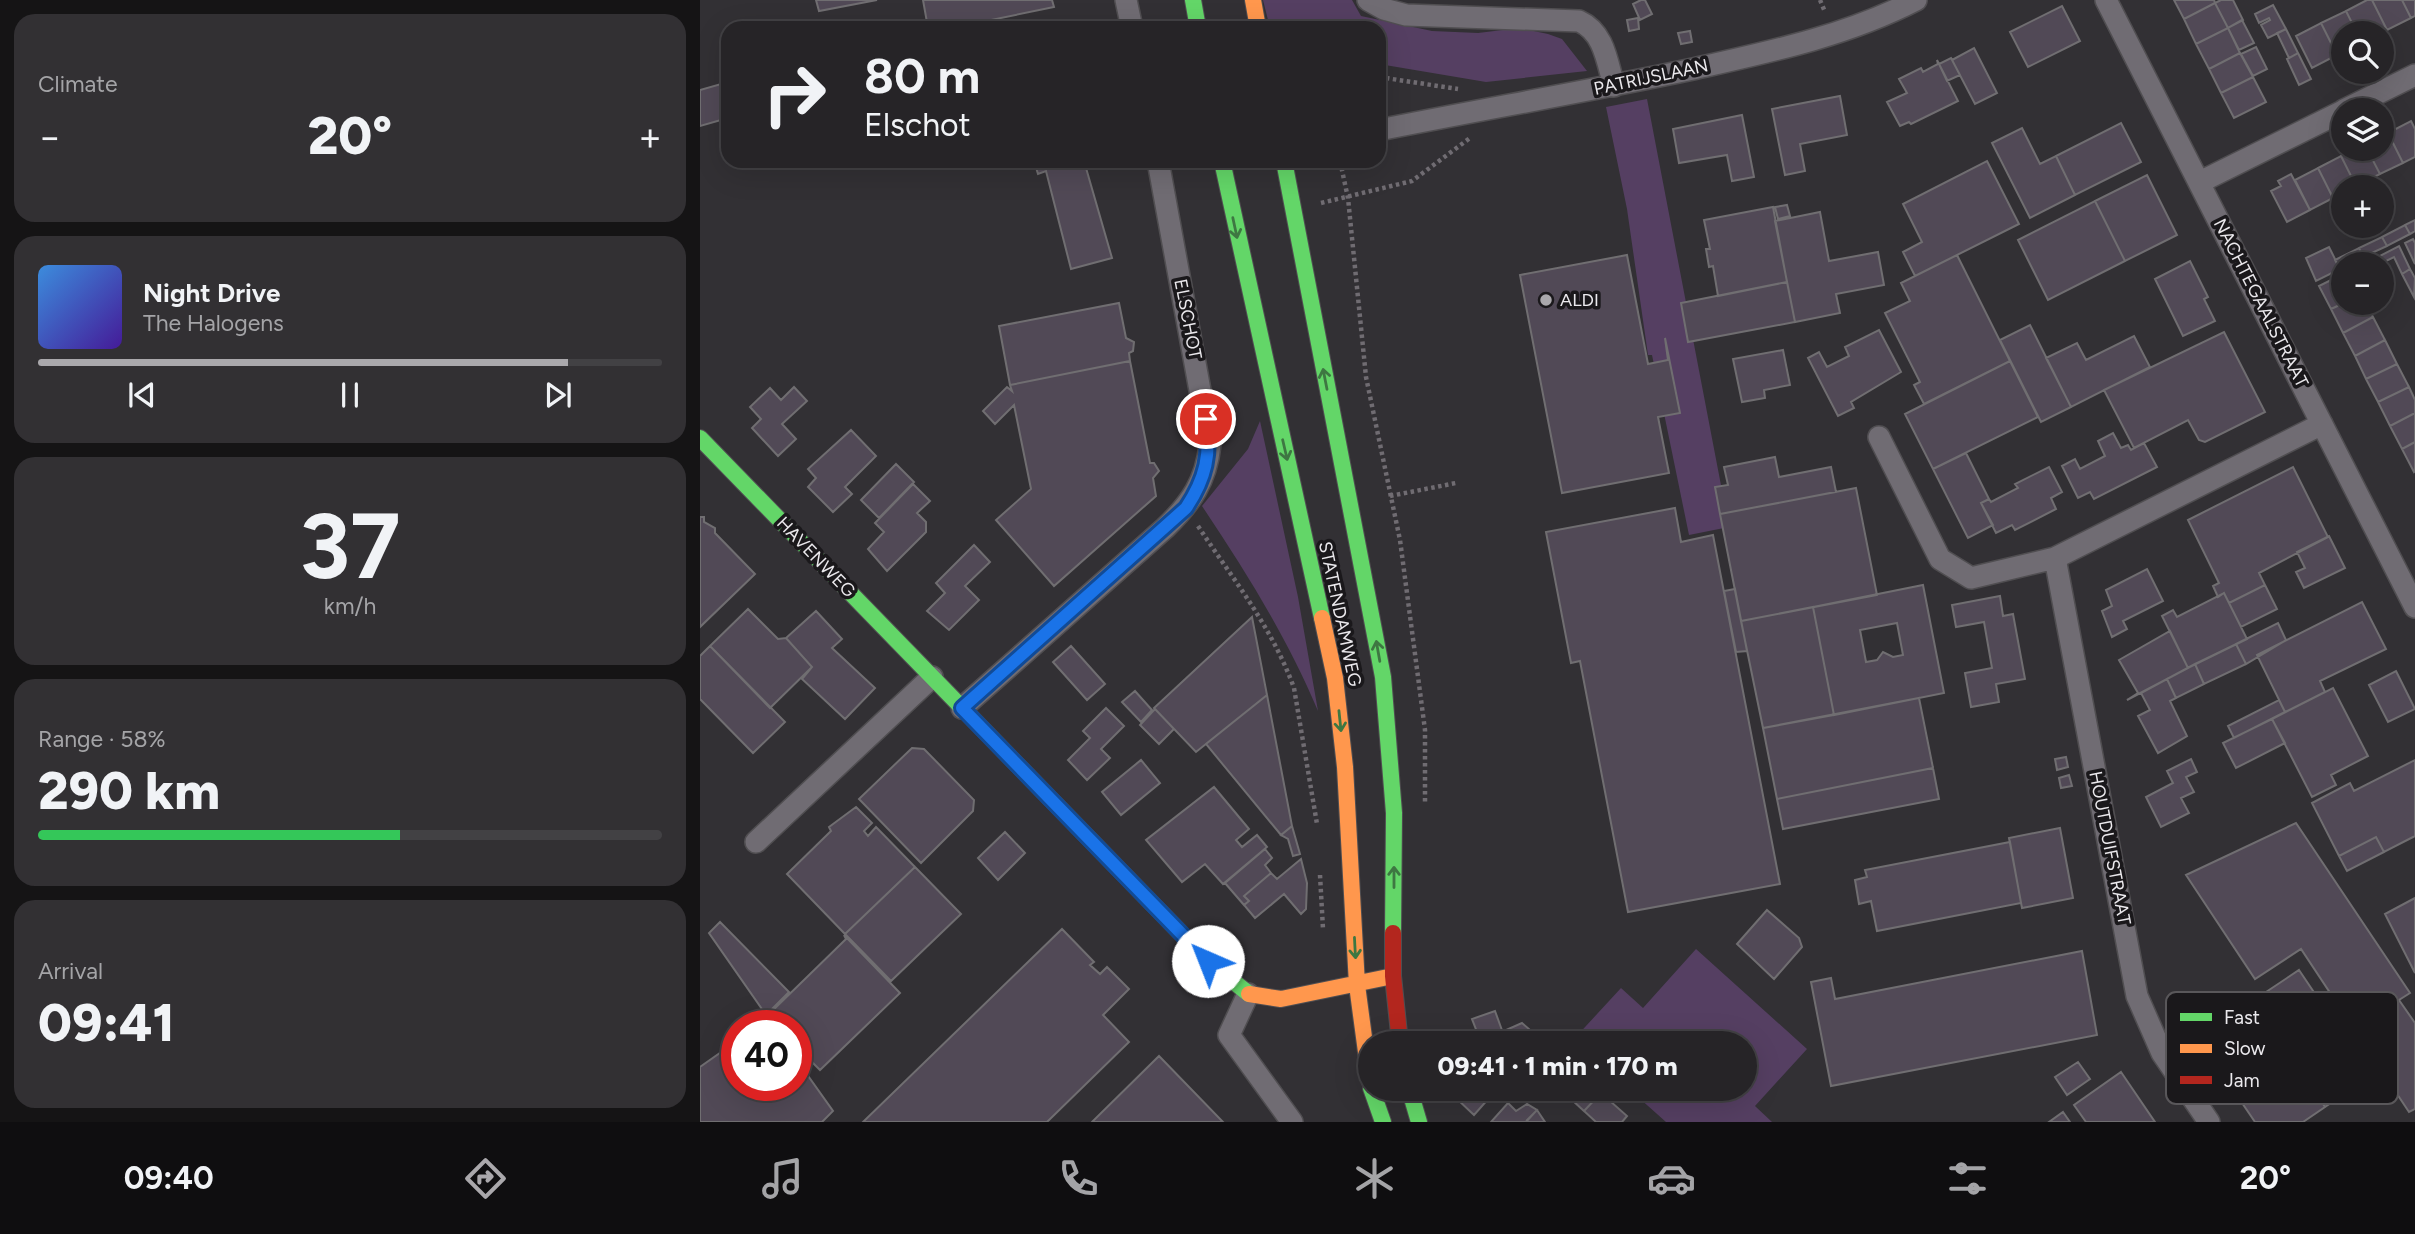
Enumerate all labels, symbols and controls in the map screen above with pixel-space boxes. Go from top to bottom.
map controls [2331,21,2394,315]
button: search [2331,21,2394,84]
text: 80 m [864,46,980,105]
icon: right [749,49,840,140]
street label: PATRIJSLAAN [1592,54,1710,100]
text: Climate [38,70,117,98]
button: layers [2331,98,2394,161]
text: 20° [308,105,392,167]
text: Elschot [864,106,971,144]
text: − [38,114,62,160]
text: + [638,114,662,160]
button: + [2331,175,2394,238]
street label: NACHTEGAALSTRAAT [2209,215,2313,391]
one-way arrow [1229,216,1243,239]
button: − [2331,252,2394,315]
text: Night Drive [143,277,280,309]
street label: ELSCHOT [1169,277,1207,361]
place label: ALDI [1560,289,1599,311]
marker: ALDI [1538,292,1554,308]
text: The Halogens [143,309,284,337]
one-way arrow [1317,368,1331,391]
icon: previous [123,376,161,414]
icon: pause [331,376,369,414]
icon: next [539,376,577,414]
pin [1176,389,1236,449]
icon: arrive [1187,400,1225,438]
one-way arrow [1278,438,1292,461]
text: 37 [299,492,401,601]
street label: HAVENWEG [772,512,860,602]
street label: STATENDAMWEG [1314,539,1366,689]
text: km/h [324,592,376,620]
one-way arrow [1371,640,1384,662]
one-way arrow [1334,709,1347,731]
text: Range · 58% [38,725,166,753]
text: 290 km [38,760,220,822]
street label: HOUTDUIFSTRAAT [2084,769,2136,927]
one-way arrow [1387,866,1401,889]
position arrow [1171,924,1245,998]
one-way arrow [1349,936,1362,958]
text: Arrival [38,957,103,985]
text: 09:41 [38,992,175,1054]
legend [2166,992,2398,1104]
text: Fast [2224,1006,2260,1029]
speed limit sign: 40 [721,1010,812,1101]
text: Slow [2224,1037,2266,1060]
text: 09:41 · 1 min · 170 m [1437,1050,1678,1082]
text: Jam [2224,1069,2260,1092]
icon: directions [461,1154,510,1203]
icon: music [758,1154,807,1203]
icon: phone [1054,1154,1103,1203]
icon: climate [1350,1154,1399,1203]
icon: car [1647,1154,1696,1203]
icon: filters [1943,1154,1992,1203]
text: 09:40 [124,1159,214,1197]
text: 20° [2240,1159,2291,1197]

